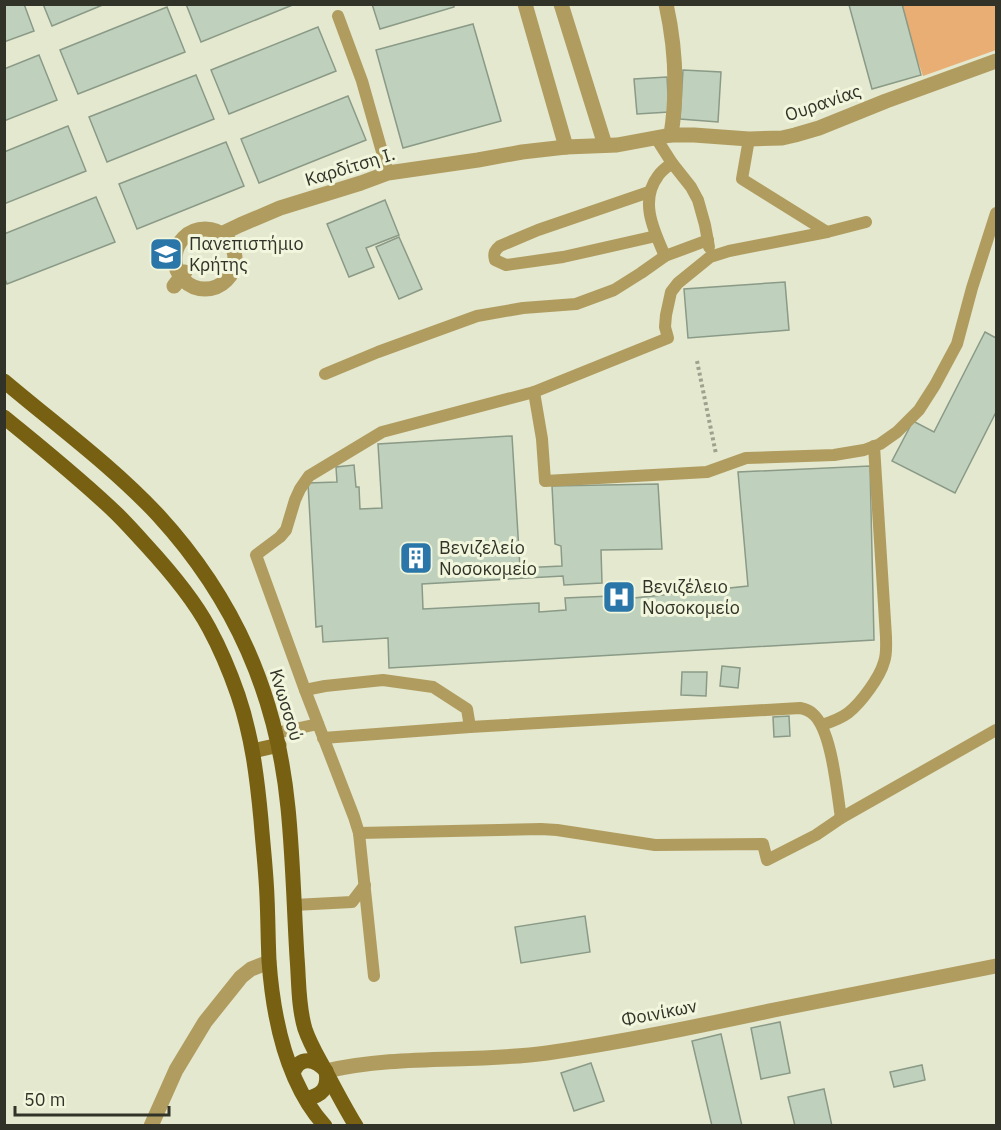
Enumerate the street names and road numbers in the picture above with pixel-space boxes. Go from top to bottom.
street label: Ουρανίας [782,79,864,126]
street label: Καρδίτση Ι. [302,142,398,191]
street label: Κνωσσού [265,666,308,744]
street label: Φοινίκων [619,994,699,1031]

